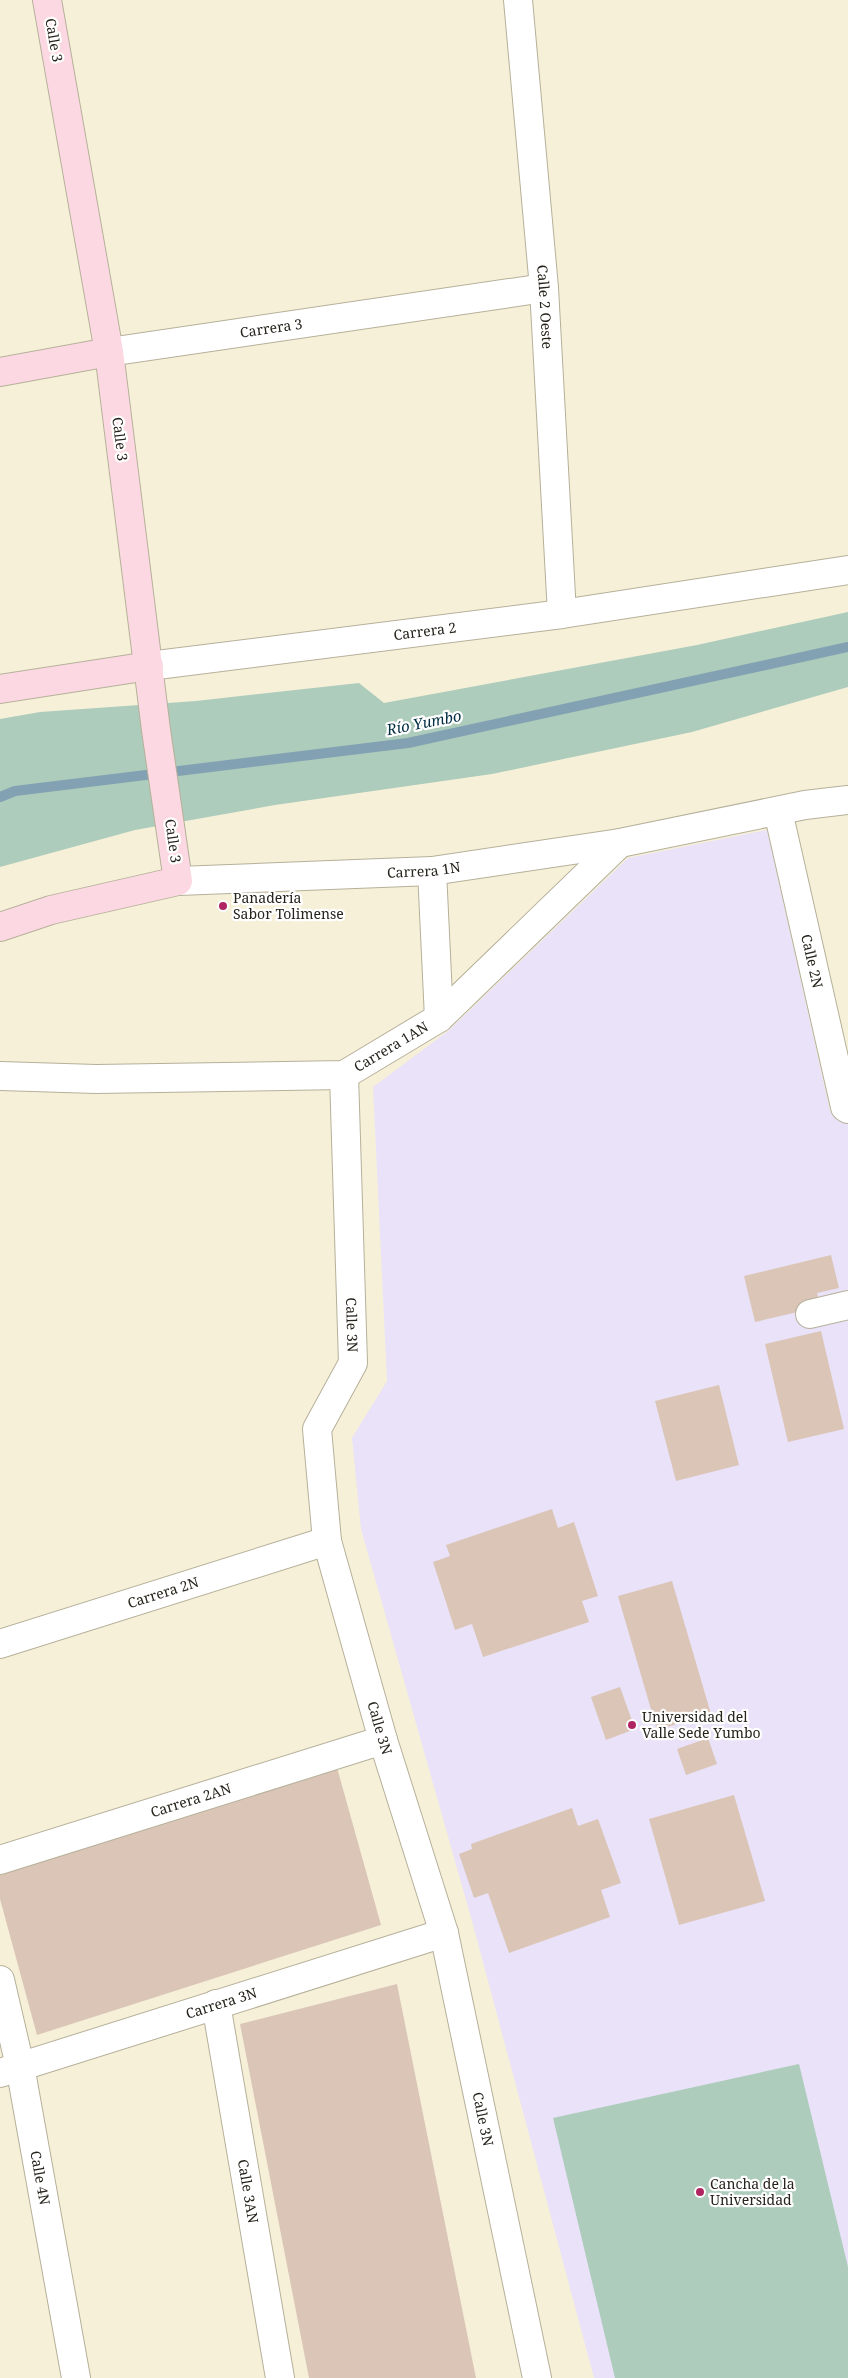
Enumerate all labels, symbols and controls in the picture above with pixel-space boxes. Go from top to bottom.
street label: Calle 3 [41,17,68,63]
street label: Calle 2 Oeste [533,264,557,349]
street label: Carrera 3 [239,314,304,342]
street label: Calle 3 [108,416,133,462]
street label: Carrera 2 [392,617,457,644]
water label: Río Yumbo [384,705,463,739]
street label: Calle 3 [161,818,186,864]
street label: Carrera 1N [387,857,462,882]
place label: Panadería Sabor Tolimense [233,888,344,923]
marker: Panadería Sabor Tolimense [217,900,229,912]
street label: Calle 2N [797,932,828,990]
street label: Carrera 1AN [350,1017,432,1076]
street label: Calle 3N [342,1297,363,1353]
street label: Carrera 2N [125,1572,201,1612]
street label: Calle 3N [364,1699,397,1757]
place label: Universidad del Valle Sede Yumbo [642,1707,761,1742]
marker: Universidad del Valle Sede Yumbo [626,1719,638,1731]
street label: Carrera 2AN [148,1778,234,1821]
street label: Carrera 3N [183,1983,259,2023]
street label: Calle 3N [468,2090,498,2148]
street label: Calle 4N [26,2149,55,2207]
street label: Calle 3AN [234,2158,263,2225]
place label: Cancha de la Universidad [710,2174,795,2209]
marker: Cancha de la Universidad [694,2186,706,2198]

